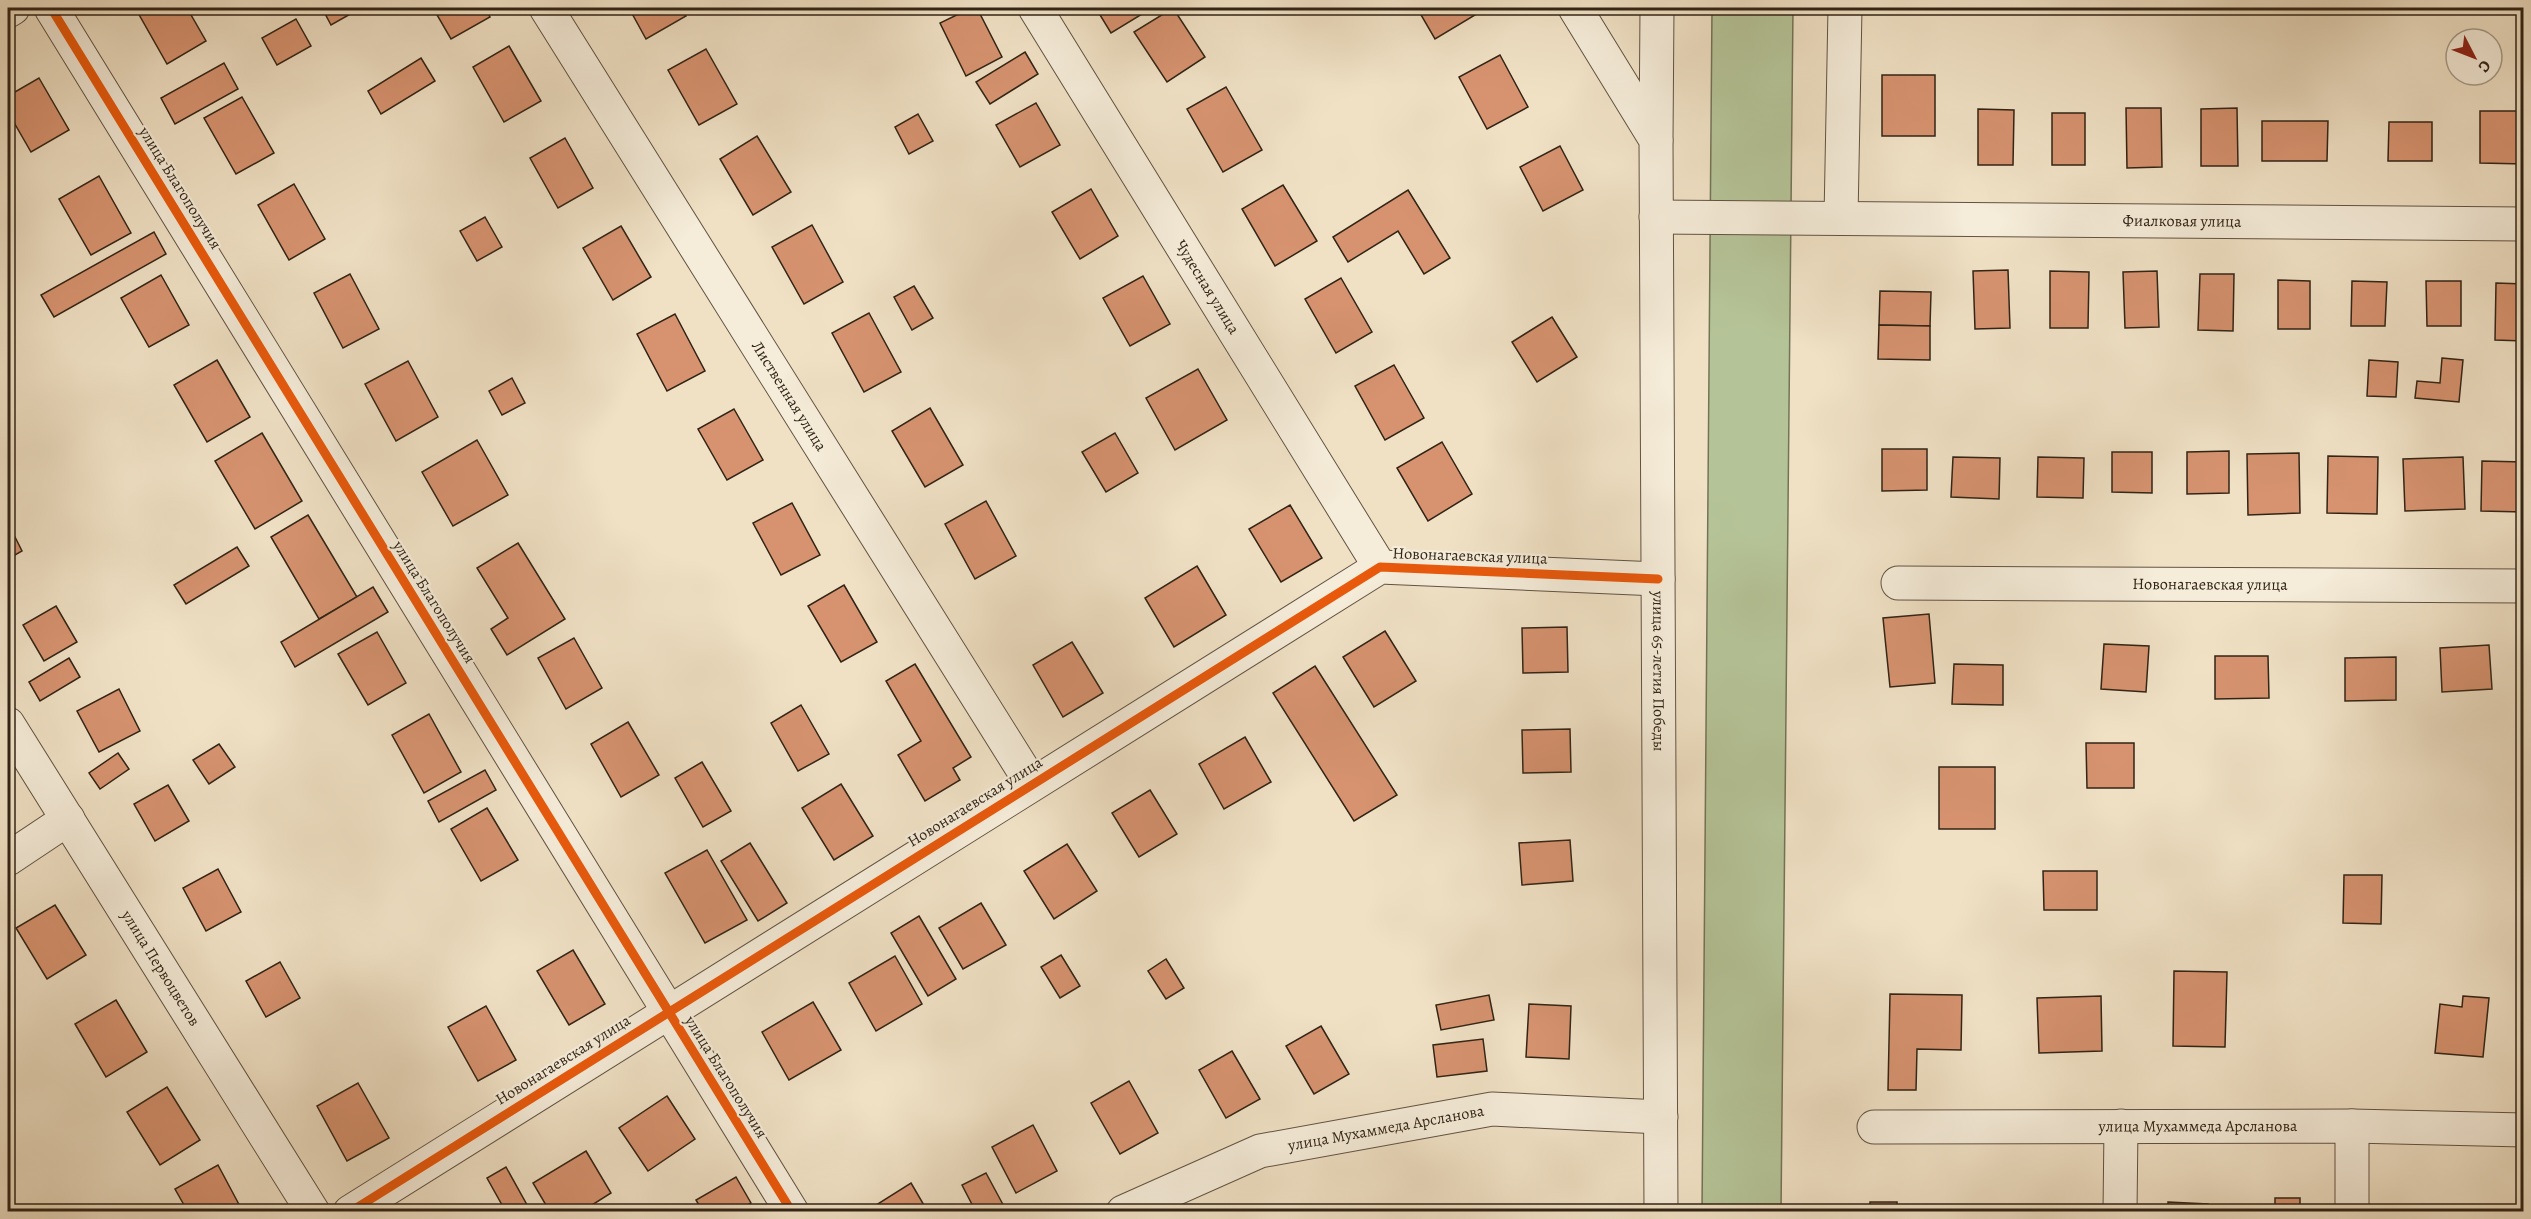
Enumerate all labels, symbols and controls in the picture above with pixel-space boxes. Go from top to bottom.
north arrow [2444,27,2504,87]
text: С [2473,55,2496,77]
street label: улица Благополучия [133,122,227,254]
street label: Фиалковая улица [2122,210,2242,233]
street label: Чудесная улица [1170,236,1245,339]
street label: Лиственная улица [746,337,832,456]
street label: улица Благополучия [387,536,481,668]
street label: Новонагаевская улица [1392,542,1549,570]
street label: Новонагаевская улица [2132,573,2288,596]
street label: улица 65-летия Победы [1647,590,1670,751]
street label: Новонагаевская улица [903,751,1047,852]
street label: улица Первоцветов [115,905,205,1031]
street label: Новонагаевская улица [491,1009,635,1110]
street label: улица Благополучия [679,1011,773,1143]
street label: улица Мухаммеда Арсланова [1285,1100,1486,1157]
street label: улица Мухаммеда Арсланова [2098,1115,2298,1138]

